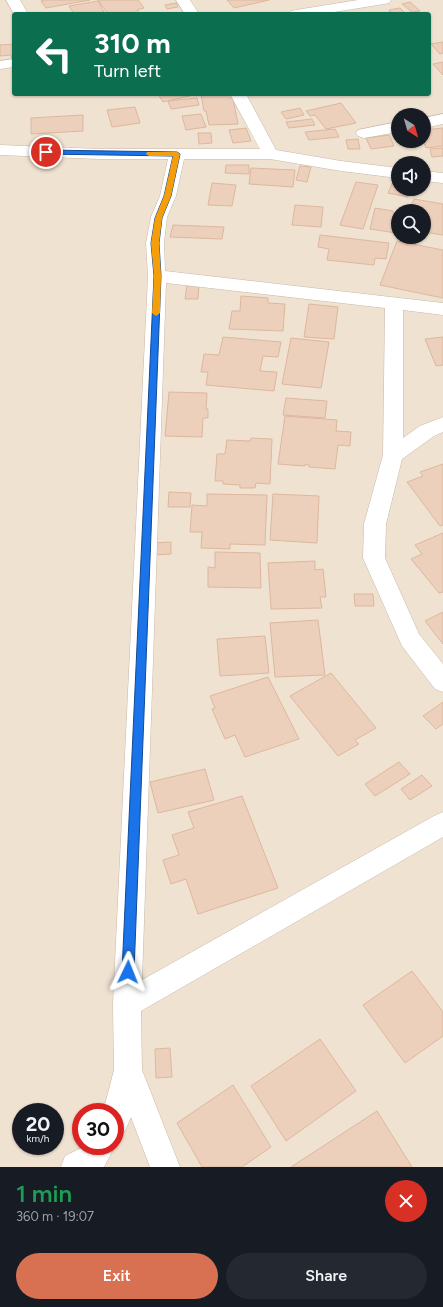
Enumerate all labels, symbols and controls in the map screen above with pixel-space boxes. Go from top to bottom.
text: 310 m [94,26,171,60]
icon: left [28,28,80,80]
text: Turn left [94,60,161,82]
north arrow [391,108,431,148]
map controls [391,108,431,244]
pin [29,135,63,169]
icon: arrive [35,141,57,163]
button: sound [391,156,431,196]
button: search [391,204,431,244]
position arrow [107,951,149,993]
speed limit sign: 30 [72,1103,124,1155]
text: 20 [26,1112,50,1136]
text: km/h [27,1132,49,1145]
text: 1 min [16,1179,72,1208]
button: close [385,1180,427,1222]
text: 360 m · 19:07 [16,1209,94,1224]
button: Exit [16,1253,218,1299]
button: Share [226,1253,427,1299]

